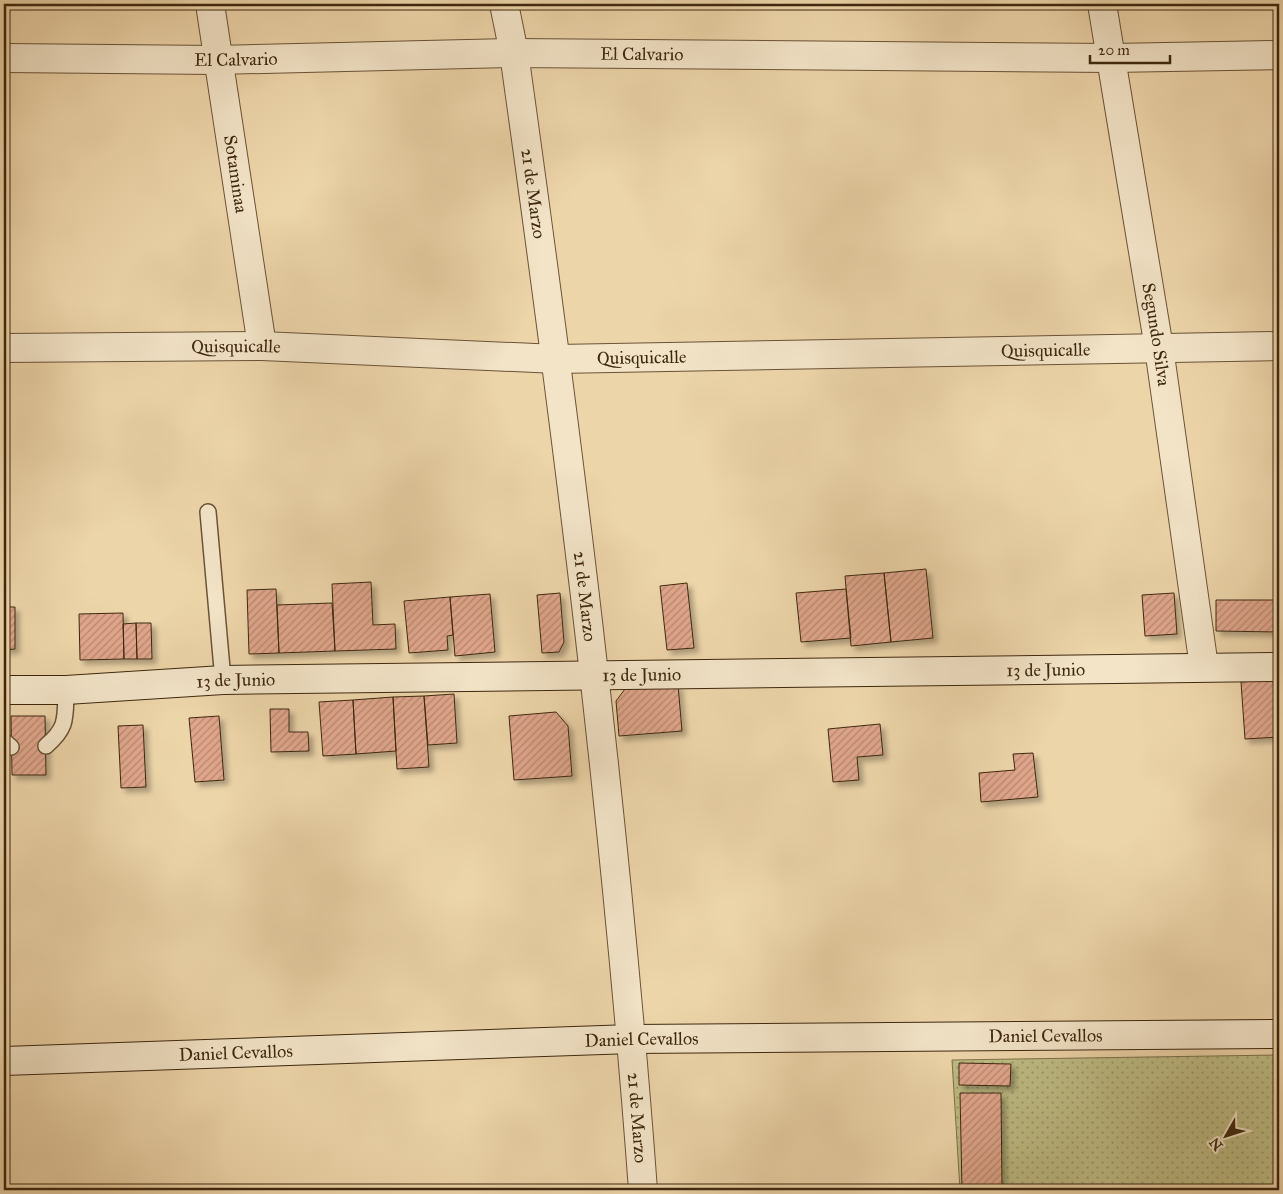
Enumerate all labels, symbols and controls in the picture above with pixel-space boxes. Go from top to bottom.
scale bar [1090,32,1170,64]
text: 20 m [1098,41,1130,59]
street label: El Calvario [600,43,684,65]
street label: El Calvario [194,48,278,71]
street label: Sotaminaa [219,134,253,215]
street label: 21 de Marzo [516,147,550,240]
street label: Segundo Silva [1137,281,1175,388]
street label: Quisquicalle [191,335,281,358]
street label: Quisquicalle [1001,338,1090,362]
street label: Quisquicalle [597,346,687,370]
street label: 21 de Marzo [569,550,601,643]
street label: 13 de Junio [1006,658,1085,682]
street label: 13 de Junio [602,663,681,687]
street label: 13 de Junio [196,668,275,693]
street label: Daniel Cevallos [988,1024,1103,1047]
street label: Daniel Cevallos [584,1027,699,1052]
street label: Daniel Cevallos [178,1040,293,1066]
street label: 21 de Marzo [623,1072,652,1164]
north arrow [1200,1112,1250,1162]
text: N [1206,1134,1227,1154]

